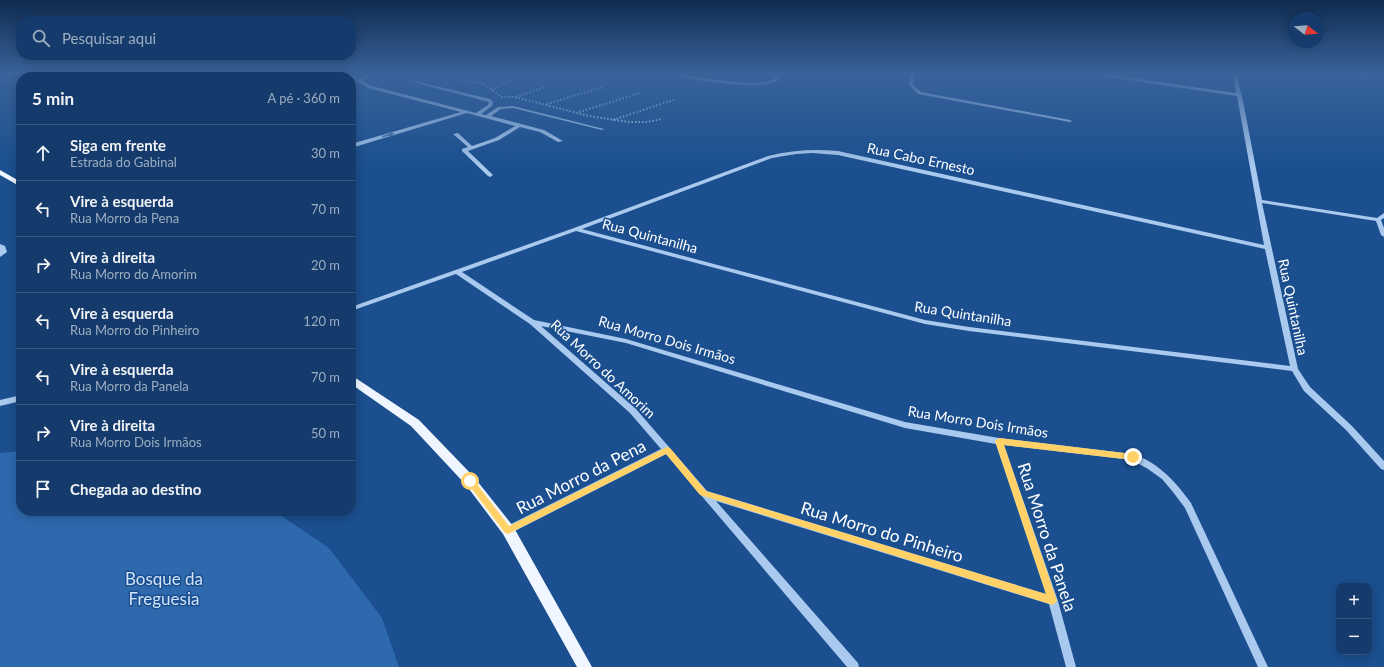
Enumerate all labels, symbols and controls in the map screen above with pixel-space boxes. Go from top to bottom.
north arrow [1288,12,1324,48]
search box [16,16,356,60]
icon: search [30,27,52,49]
text: Pesquisar aqui [62,29,156,47]
text: 5 min [32,88,74,109]
text: A pé · 360 m [267,90,340,106]
one-way arrow [383,132,395,138]
text: Siga em frente [70,136,166,154]
street label: Rua Cabo Ernesto [866,139,977,178]
icon: ahead [32,142,54,164]
text: 30 m [311,145,340,161]
text: Estrada do Gabinal [70,154,177,170]
text: Vire à esquerda [70,192,174,210]
icon: left [32,198,54,220]
text: 70 m [311,201,340,217]
text: Rua Morro da Pena [70,210,179,226]
street label: Rua Quintanilha [601,215,700,256]
text: Vire à direita [70,248,155,266]
icon: right [32,254,54,276]
text: 20 m [311,257,340,273]
street label: Rua Quintanilha [1275,257,1312,357]
text: Rua Morro do Amorim [70,266,197,282]
street label: Rua Quintanilha [913,297,1013,330]
text: Vire à esquerda [70,304,174,322]
icon: left [32,310,54,332]
street label: Rua Morro Dois Irmãos [597,312,738,367]
text: 120 m [303,313,340,329]
street label: Rua Morro do Amorim [548,316,659,421]
text: Rua Morro do Pinheiro [70,322,199,338]
text: Vire à esquerda [70,360,174,378]
icon: left [32,366,54,388]
text: 70 m [311,369,340,385]
text: Rua Morro da Panela [70,378,189,394]
street label: Rua Morro Dois Irmãos [907,402,1049,441]
text: Vire à direita [70,416,155,434]
icon: right [32,422,54,444]
text: 50 m [311,425,340,441]
text: Rua Morro Dois Irmãos [70,434,202,450]
street label: Rua Morro da Pena [512,435,649,518]
route end [1124,448,1142,466]
street label: Rua Morro da Panela [1013,460,1081,614]
route start [461,472,479,490]
icon: arrive [32,478,54,500]
text: Chegada ao destino [70,480,201,498]
street label: Rua Morro do Pinheiro [798,497,966,566]
park label: Bosque da Freguesia [125,568,203,609]
map controls [1336,583,1372,655]
button: + [1336,583,1372,619]
button: − [1336,619,1372,655]

